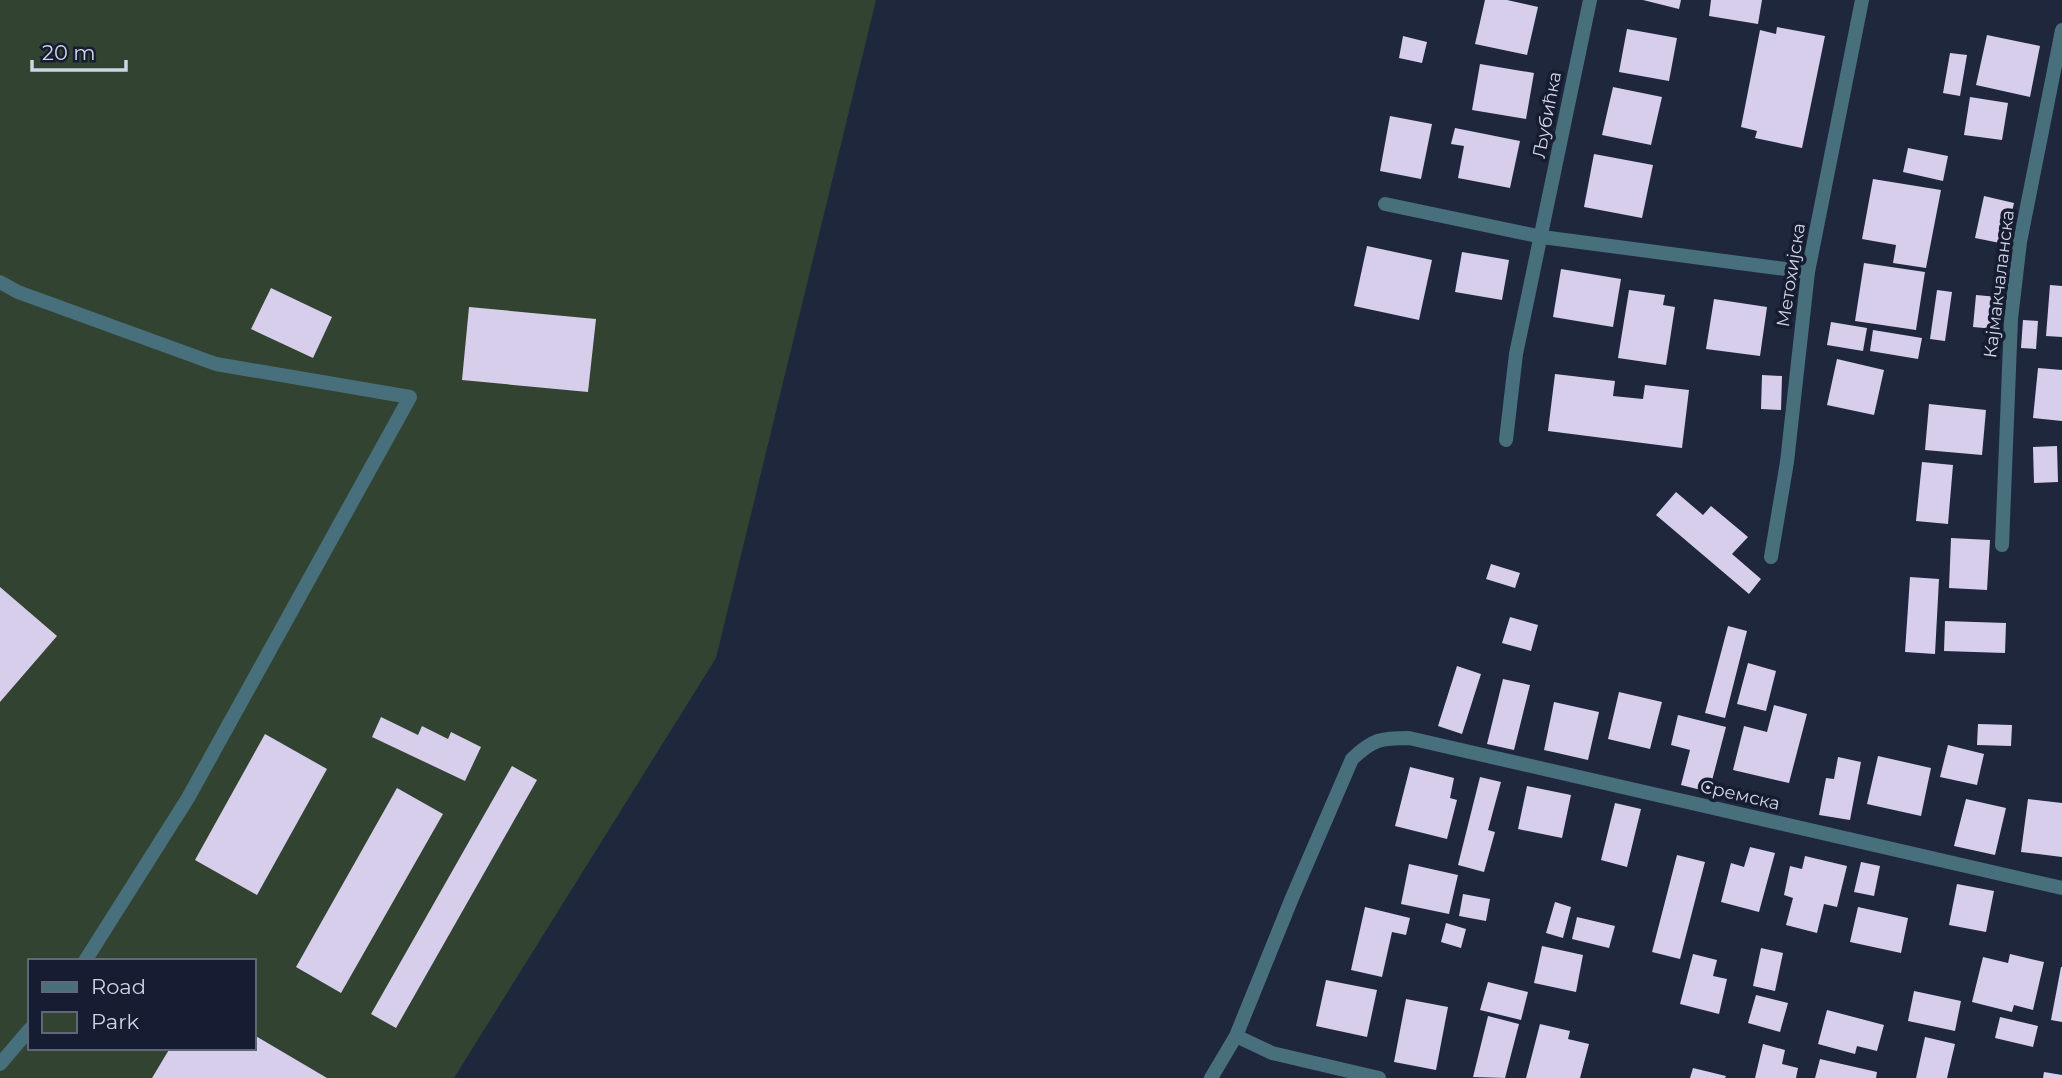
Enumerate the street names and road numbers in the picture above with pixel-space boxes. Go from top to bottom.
street label: Љубићка [1528,70,1566,160]
street label: Кајмакчаланска [1979,209,2019,359]
street label: Метохијска [1772,221,1810,329]
street label: Сремска [1698,775,1782,815]

